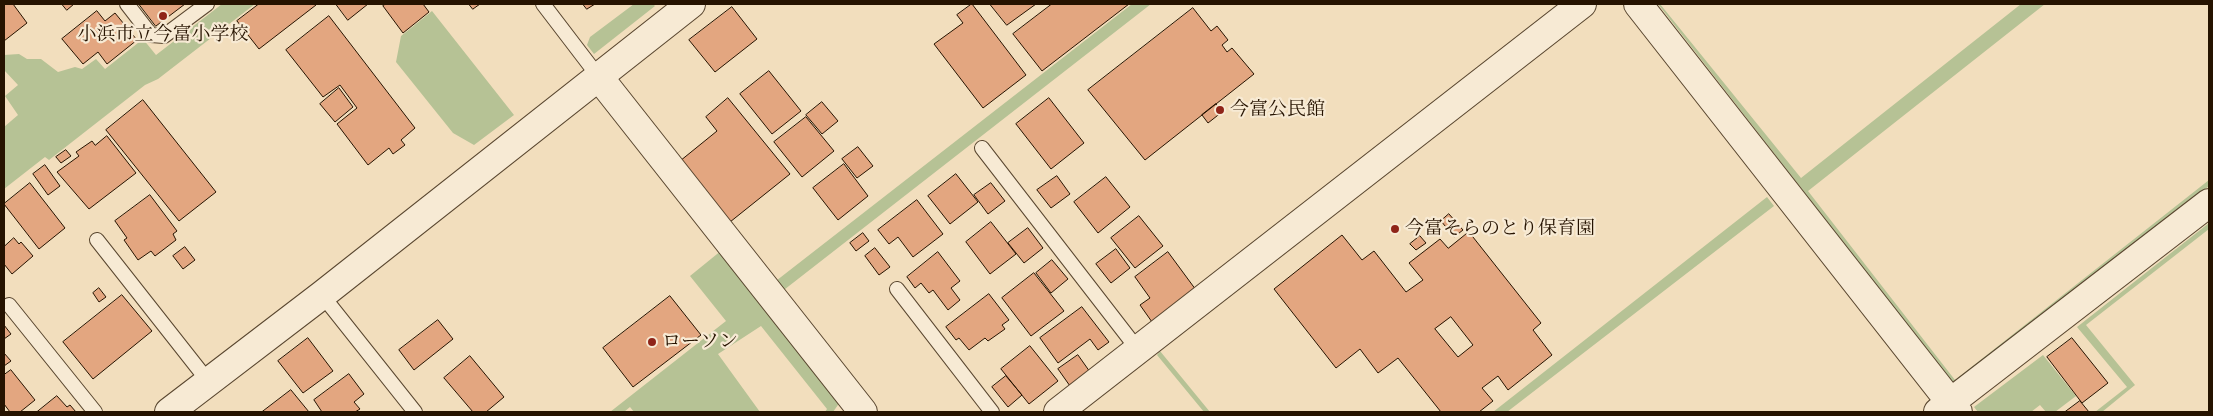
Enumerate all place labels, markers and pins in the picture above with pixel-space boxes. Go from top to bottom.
marker: 小浜市立今富小学校 [157,10,169,22]
place label: 小浜市立今富小学校 [78,24,248,46]
place label: 今富公民館 [1230,99,1325,121]
marker: 今富公民館 [1214,104,1226,116]
place label: 今富そらのとり保育園 [1405,218,1595,240]
marker: 今富そらのとり保育園 [1389,223,1401,235]
place label: ローソン [662,331,738,353]
marker: ローソン [646,336,658,348]

